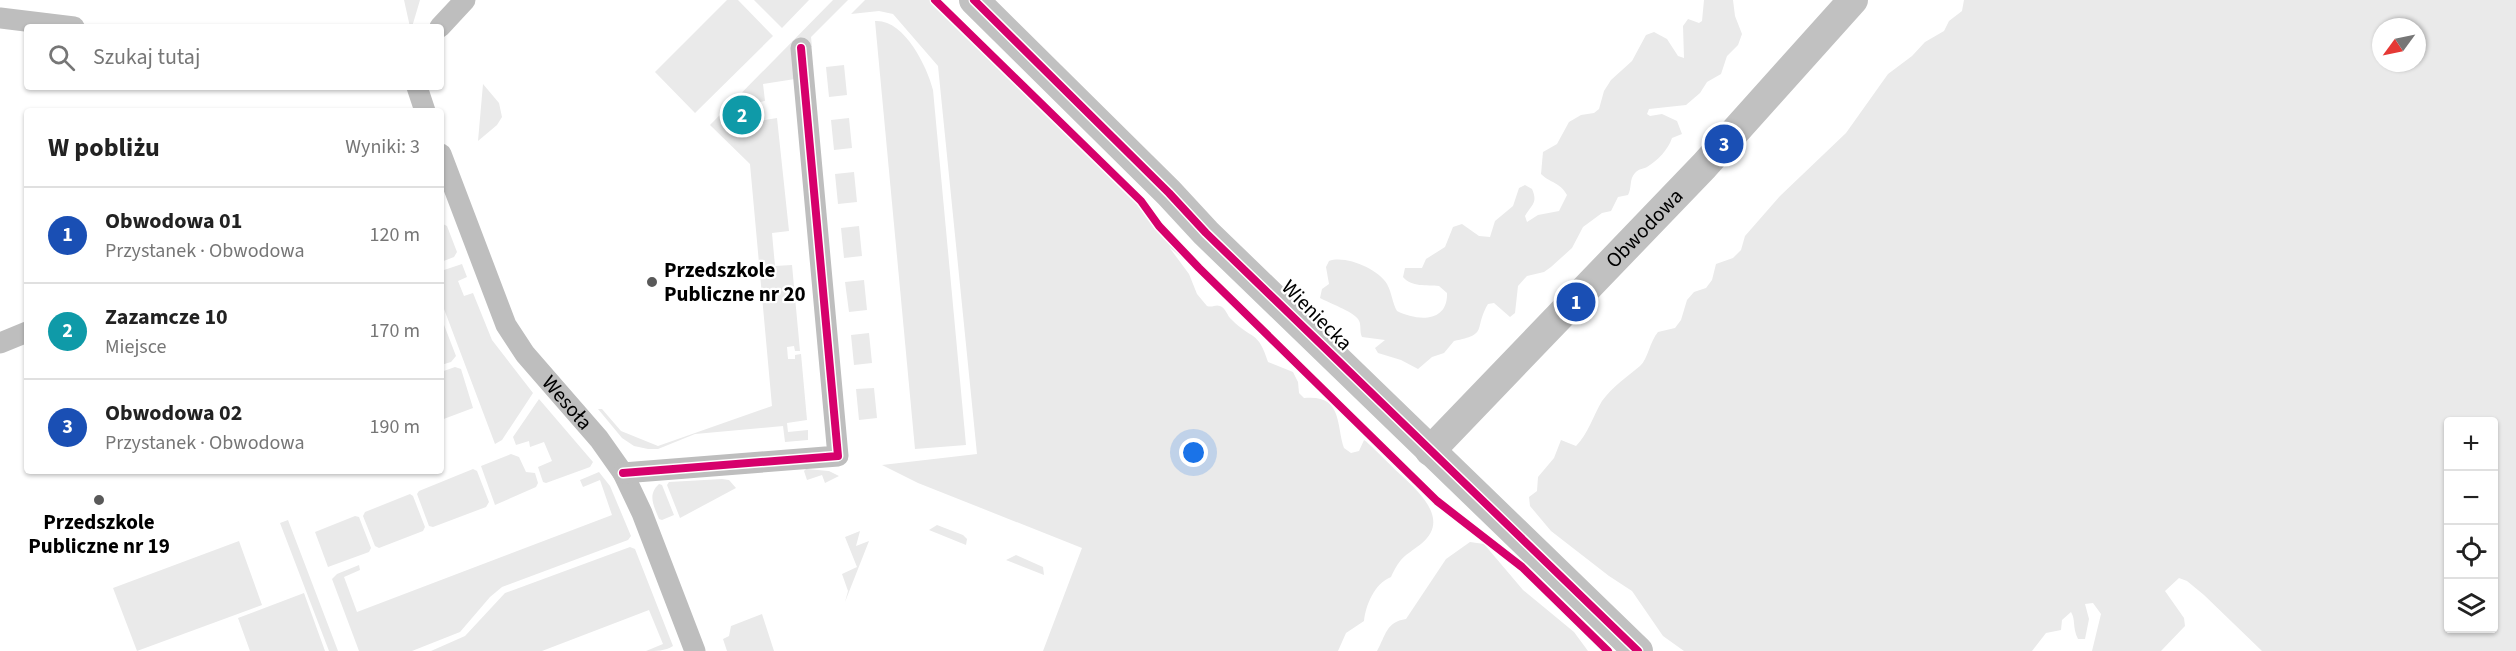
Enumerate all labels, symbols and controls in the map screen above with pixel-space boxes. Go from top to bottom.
north arrow [2372,18,2426,72]
search box [24,24,444,90]
icon: search [45,41,78,74]
text: Szukaj tutaj [93,41,200,73]
pin: 2 [722,92,762,138]
pin: 3 [1704,122,1744,166]
text: W pobliżu [48,129,160,166]
text: Wyniki: 3 [345,133,420,161]
street label: Obwodowa [1599,182,1690,275]
text: Obwodowa 01 [105,205,242,237]
text: 1 [62,221,73,249]
text: 120 m [370,221,420,249]
text: Przystanek · Obwodowa [105,237,305,265]
place label: Przedszkole Publiczne nr 20 [664,255,806,309]
street label: Wieniecka [1275,273,1359,357]
marker: Przedszkole Publiczne nr 20 [645,275,659,289]
pin: 1 [1556,280,1596,324]
text: Zazamcze 10 [105,301,228,333]
text: 2 [62,317,73,345]
text: 170 m [370,317,420,345]
text: Miejsce [105,333,166,361]
street label: Wesoła [535,369,600,437]
text: Obwodowa 02 [105,397,242,429]
text: 3 [62,413,73,441]
text: 190 m [370,413,420,441]
map controls [2444,417,2498,633]
button: + [2444,417,2498,471]
text: Przystanek · Obwodowa [105,429,305,457]
your location [1179,438,1208,467]
button: − [2444,471,2498,525]
marker: Przedszkole Publiczne nr 19 [92,493,106,507]
place label: Przedszkole Publiczne nr 19 [28,507,170,561]
button: locate [2444,525,2498,579]
button: layers [2444,579,2498,633]

